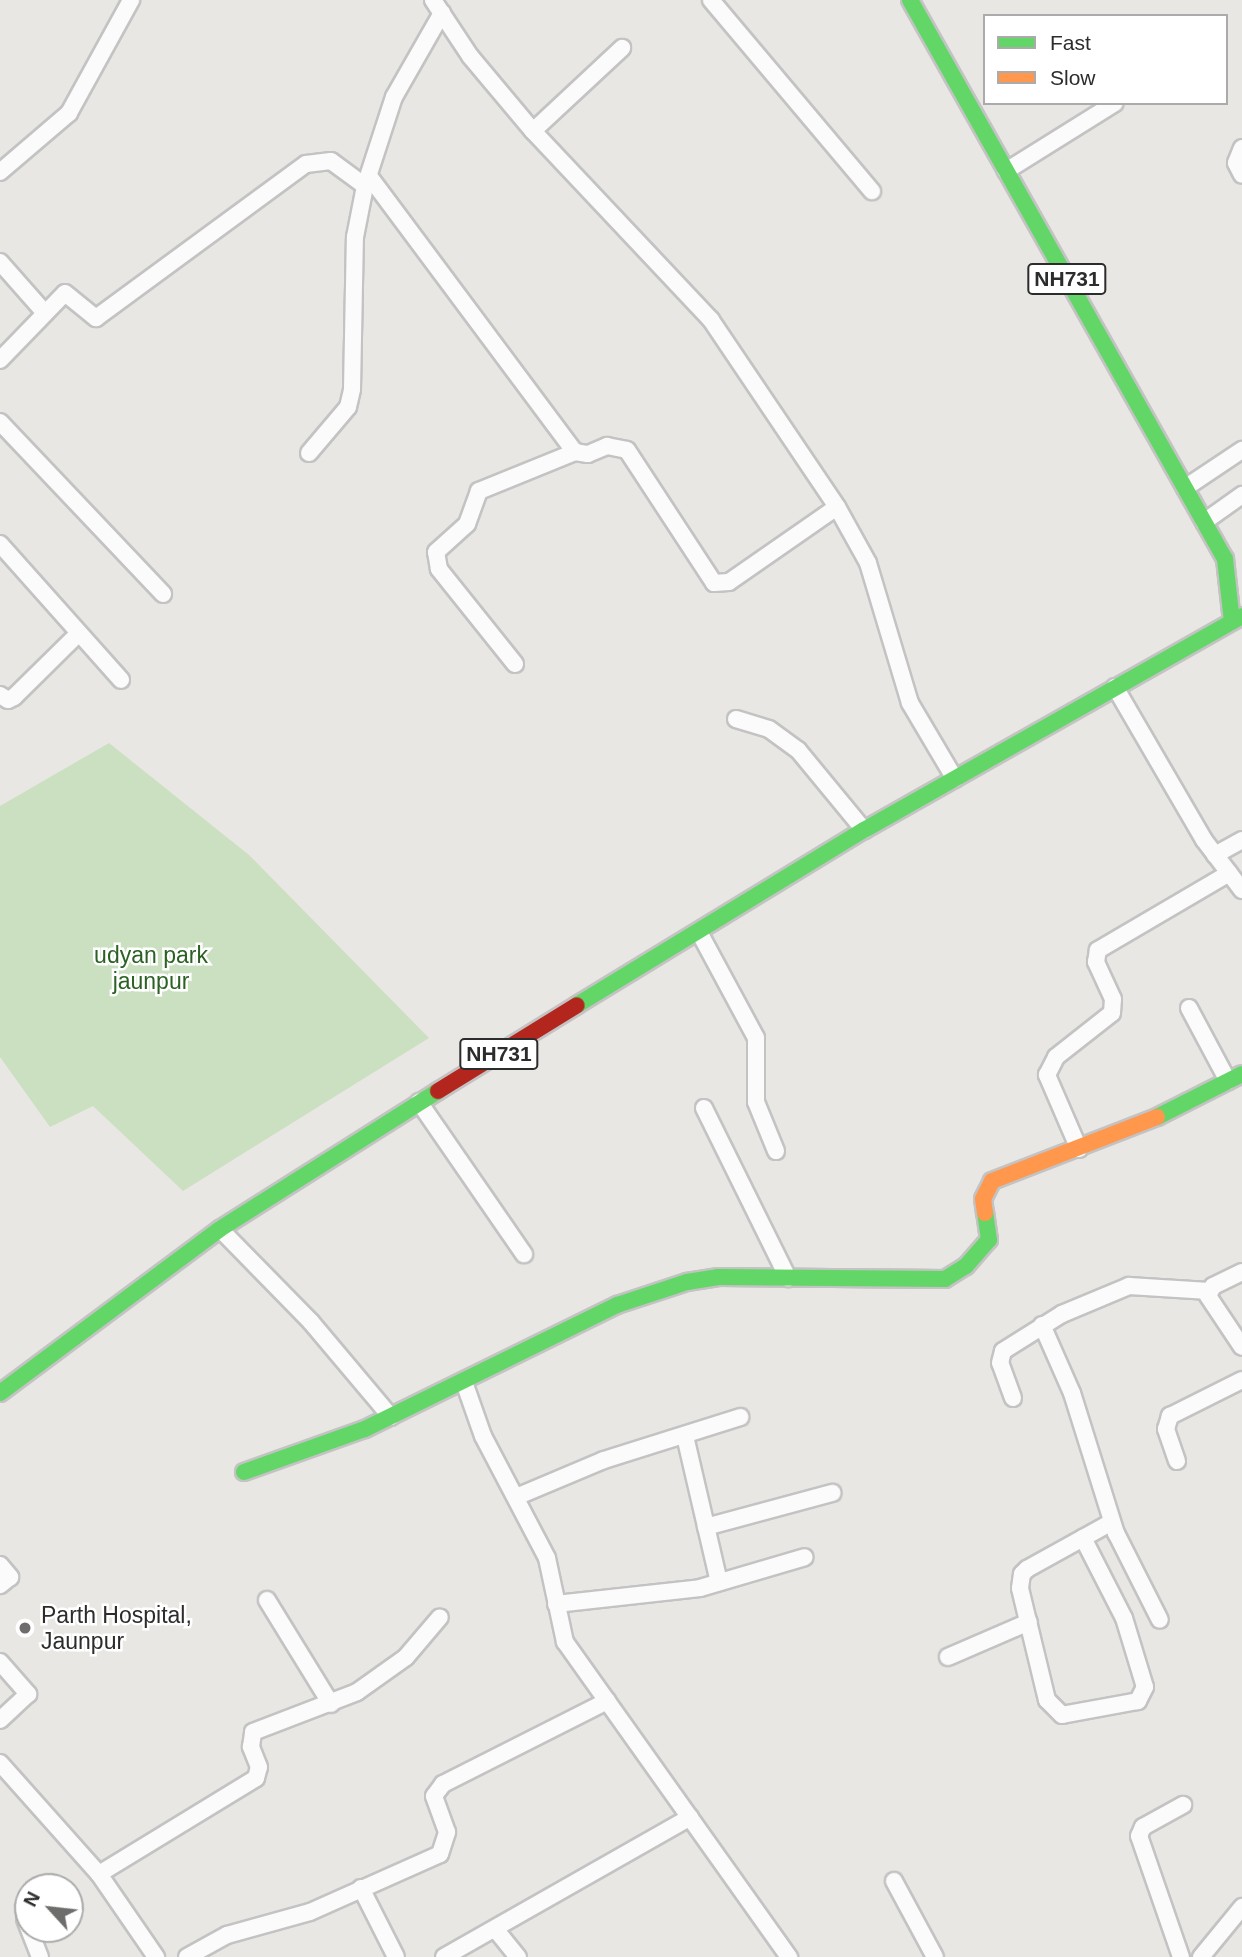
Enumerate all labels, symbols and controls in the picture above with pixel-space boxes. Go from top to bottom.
legend [983,14,1228,105]
text: Fast [1050,31,1091,54]
text: Slow [1050,66,1096,89]
road number: NH731 [1027,262,1107,296]
park label: udyan park jaunpur [94,941,208,995]
road number: NH731 [459,1036,539,1072]
place label: Parth Hospital, Jaunpur [41,1601,192,1655]
marker: Parth Hospital, Jaunpur [15,1618,35,1638]
north arrow [14,1873,84,1943]
text: N [19,1888,44,1910]

